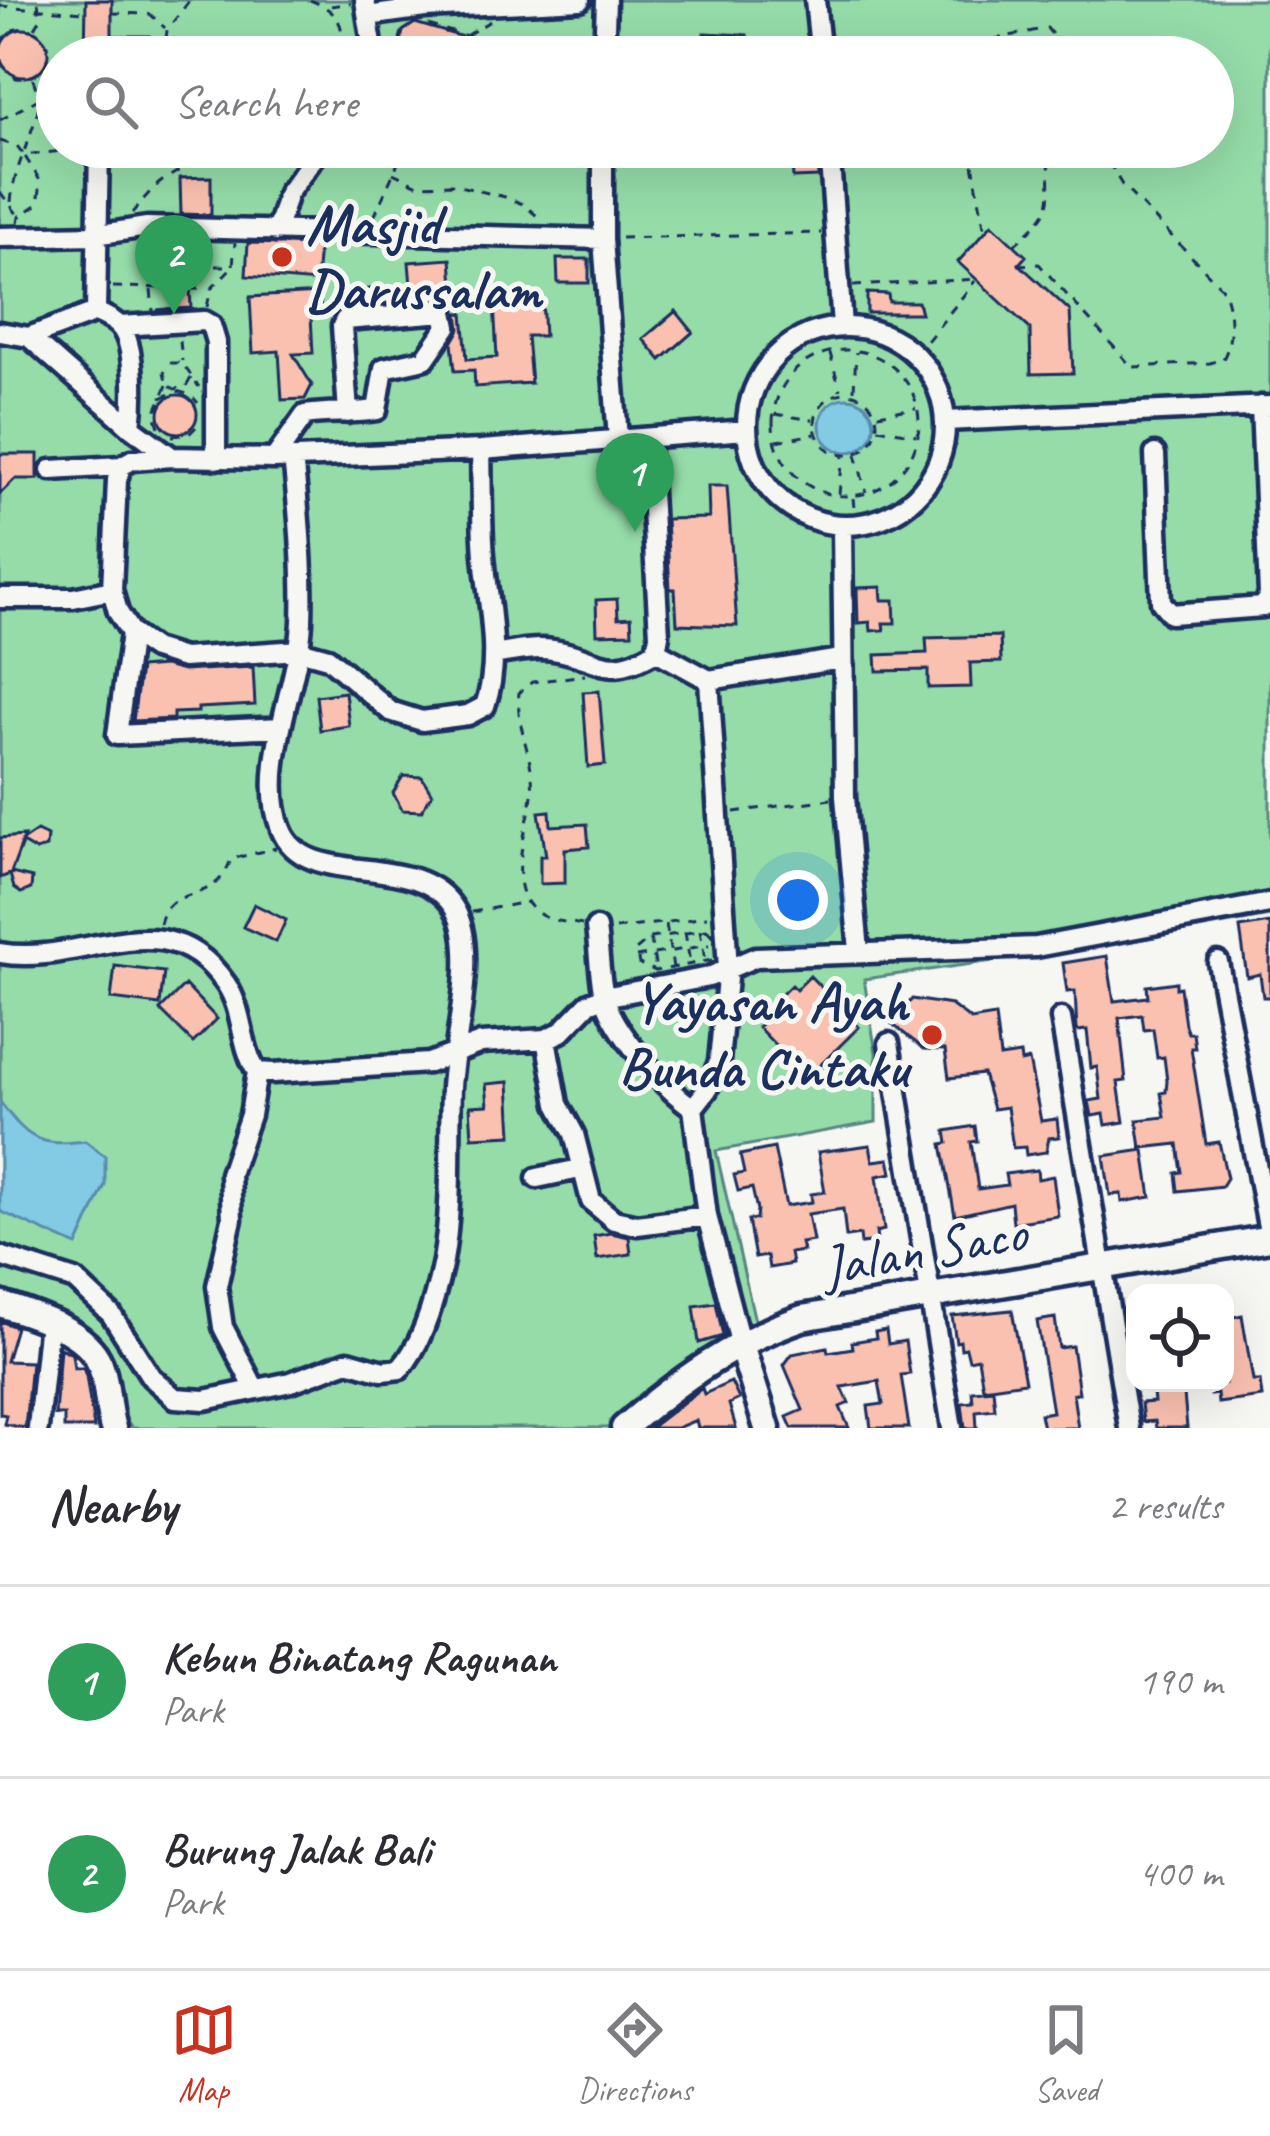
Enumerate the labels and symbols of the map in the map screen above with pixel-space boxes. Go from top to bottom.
place label: Masjid Darussalam [306,188,544,326]
pin: 2 [135,215,213,314]
marker: Masjid Darussalam [269,244,295,270]
pin: 1 [596,433,674,532]
your location [768,870,828,930]
place label: Yayasan Ayah Bunda Cintaku [619,966,913,1104]
marker: Yayasan Ayah Bunda Cintaku [919,1022,945,1048]
street label: Jalan Saco [813,1195,1035,1303]

